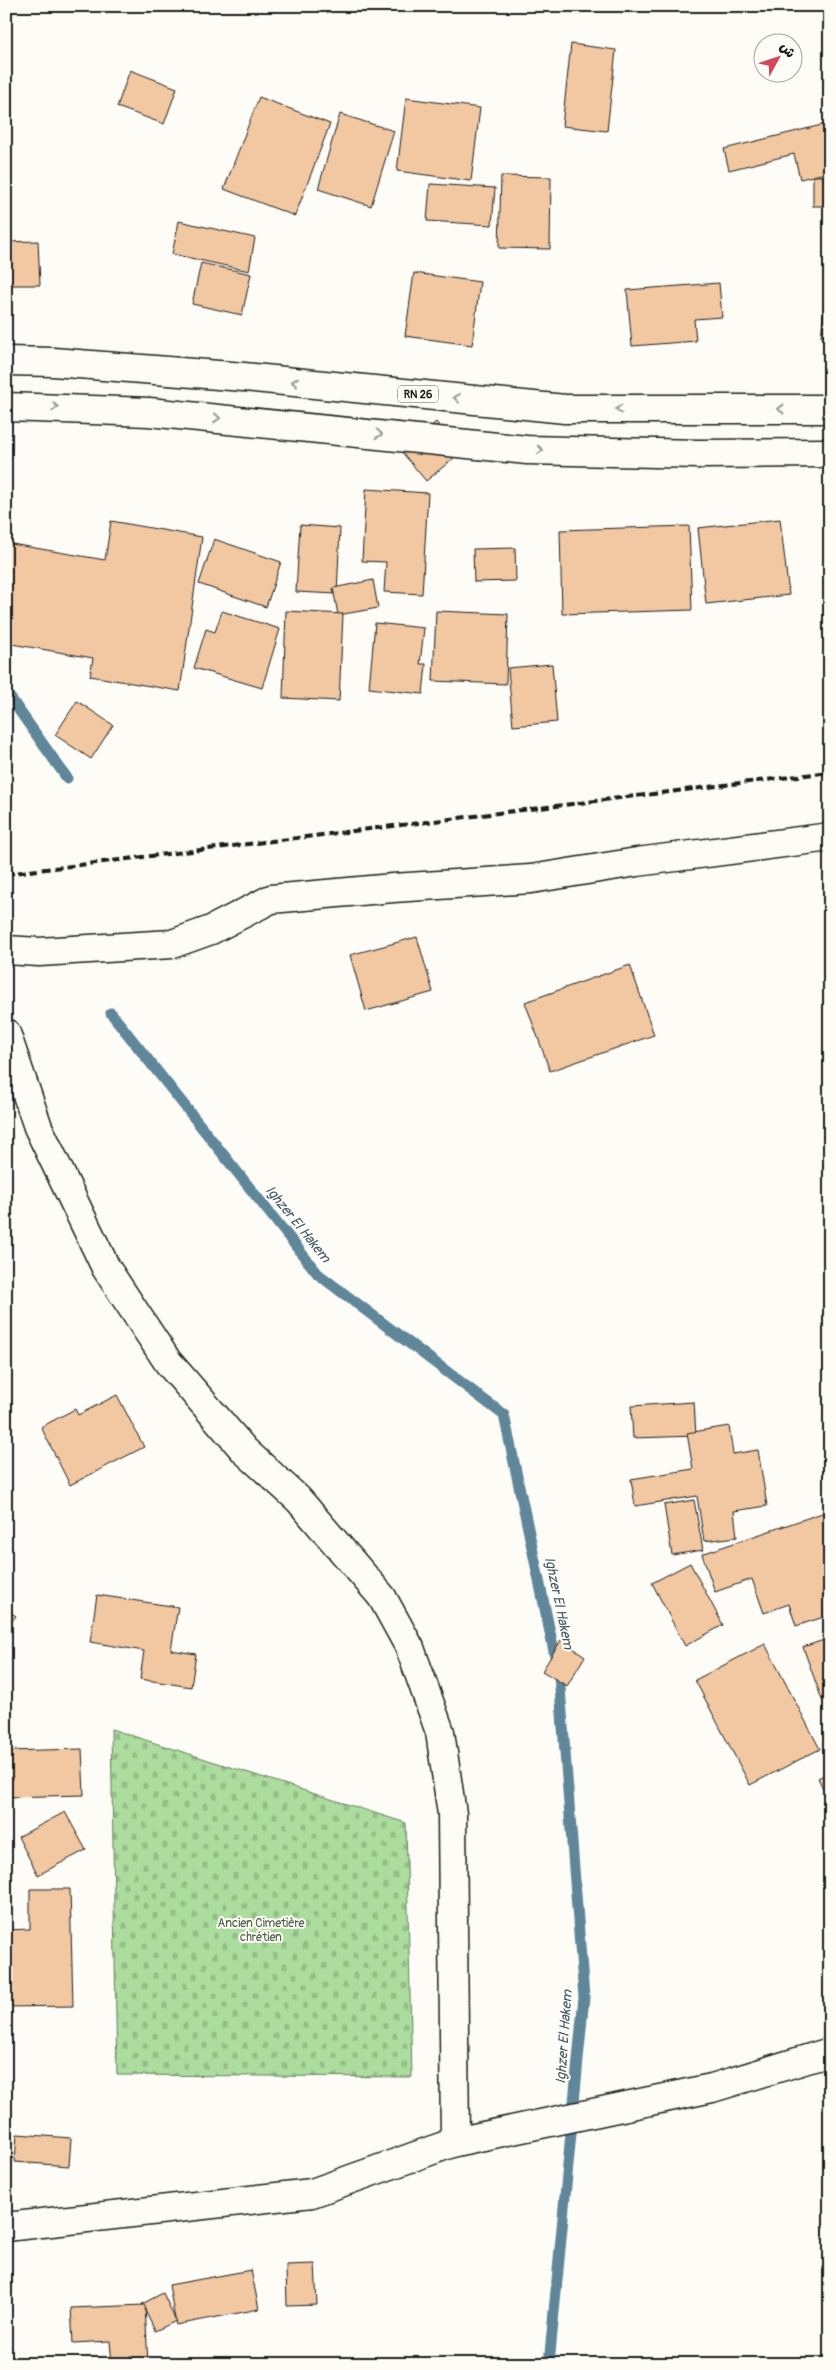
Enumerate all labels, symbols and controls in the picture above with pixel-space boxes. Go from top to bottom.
north arrow [754,32,804,82]
text: ش [776,39,799,61]
one-way arrow [291,377,299,388]
road number: RN 26 [398,386,438,402]
one-way arrow [452,393,460,404]
one-way arrow [51,402,59,413]
one-way arrow [614,404,622,414]
one-way arrow [777,404,784,414]
one-way arrow [213,413,221,424]
one-way arrow [375,428,383,439]
one-way arrow [537,445,545,455]
water label: Ighzer El Hakem [262,1182,335,1267]
water label: Ighzer El Hakem [541,1555,577,1652]
park label: Ancien Cimetière chrétien [217,1916,305,1945]
water label: Ighzer El Hakem [552,1988,576,2084]

